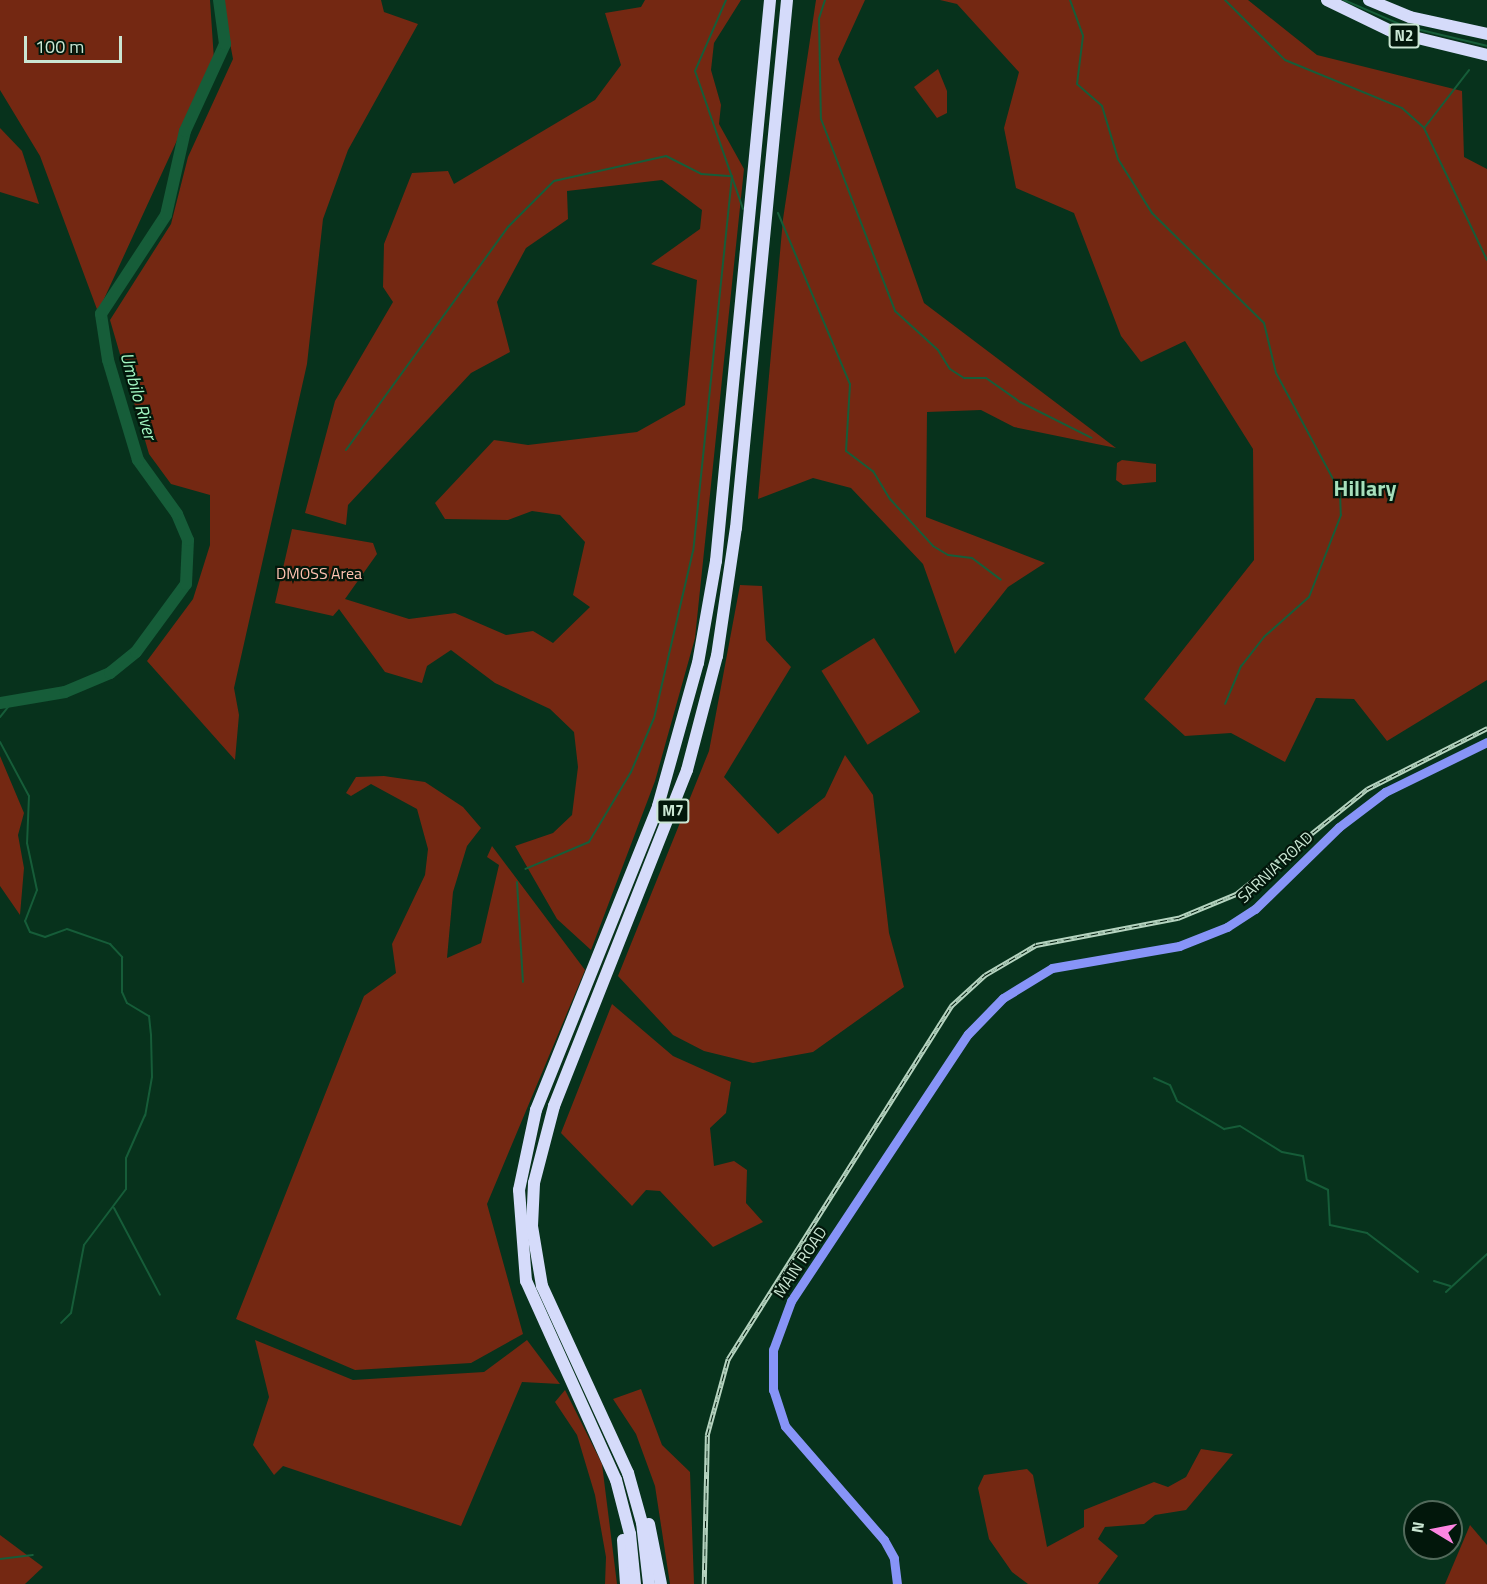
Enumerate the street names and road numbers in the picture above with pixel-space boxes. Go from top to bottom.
road number: N2 [1388,24,1420,48]
road number: M7 [655,799,691,823]
street label: SARNIA ROAD [1233,827,1317,907]
street label: MAIN ROAD [769,1223,831,1301]

